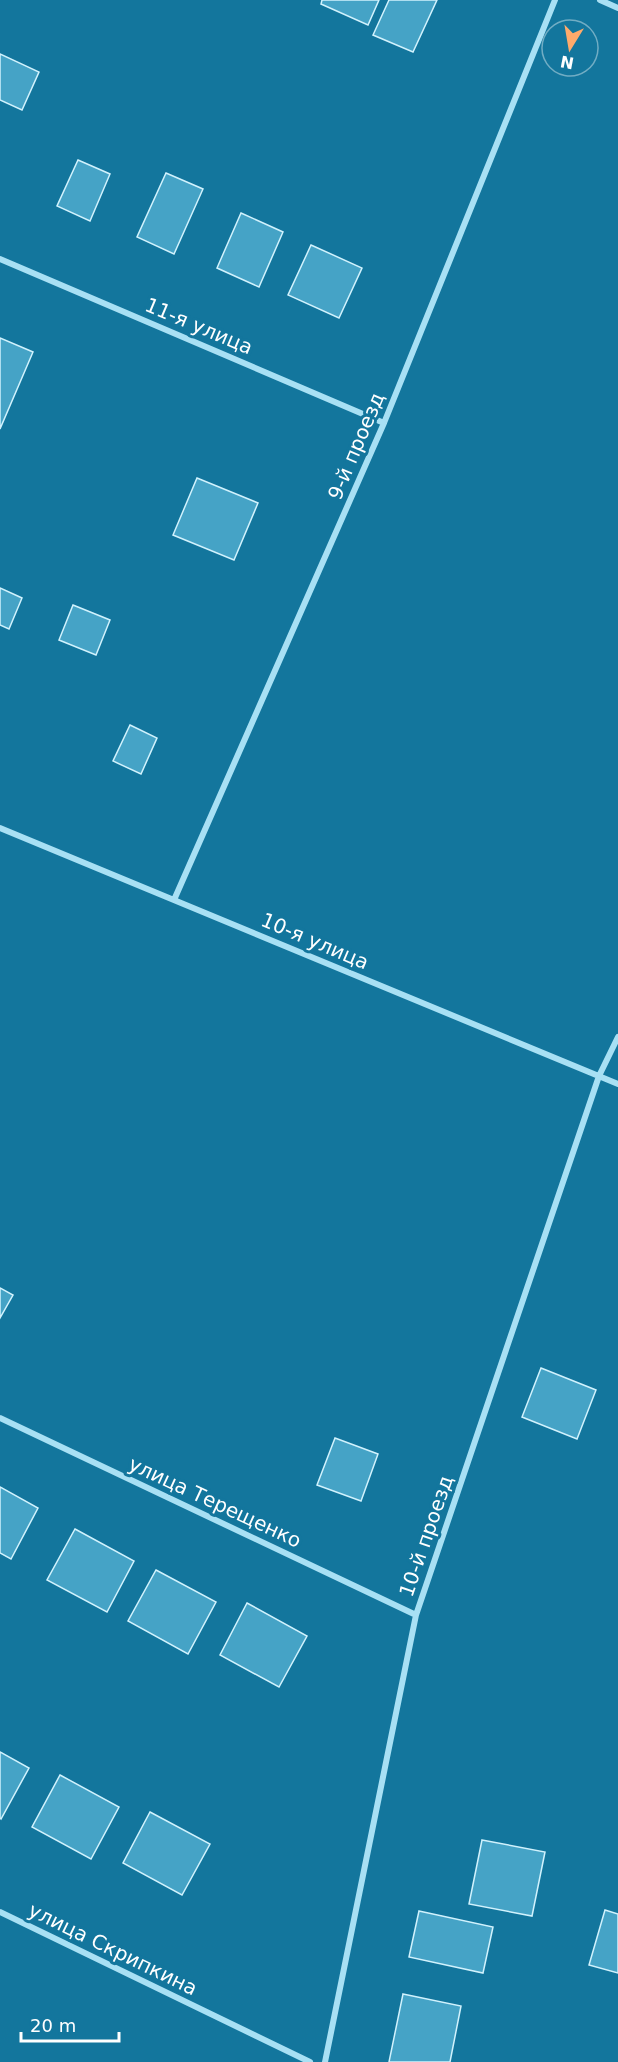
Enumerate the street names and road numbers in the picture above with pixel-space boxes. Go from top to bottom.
street label: 11-я улица [142,293,256,359]
street label: 9-й проезд [323,389,389,503]
street label: 10-я улица [258,908,372,974]
street label: улица Терещенко [125,1451,305,1553]
street label: 10-й проезд [394,1472,458,1600]
street label: улица Скрипкина [25,1898,201,2000]

